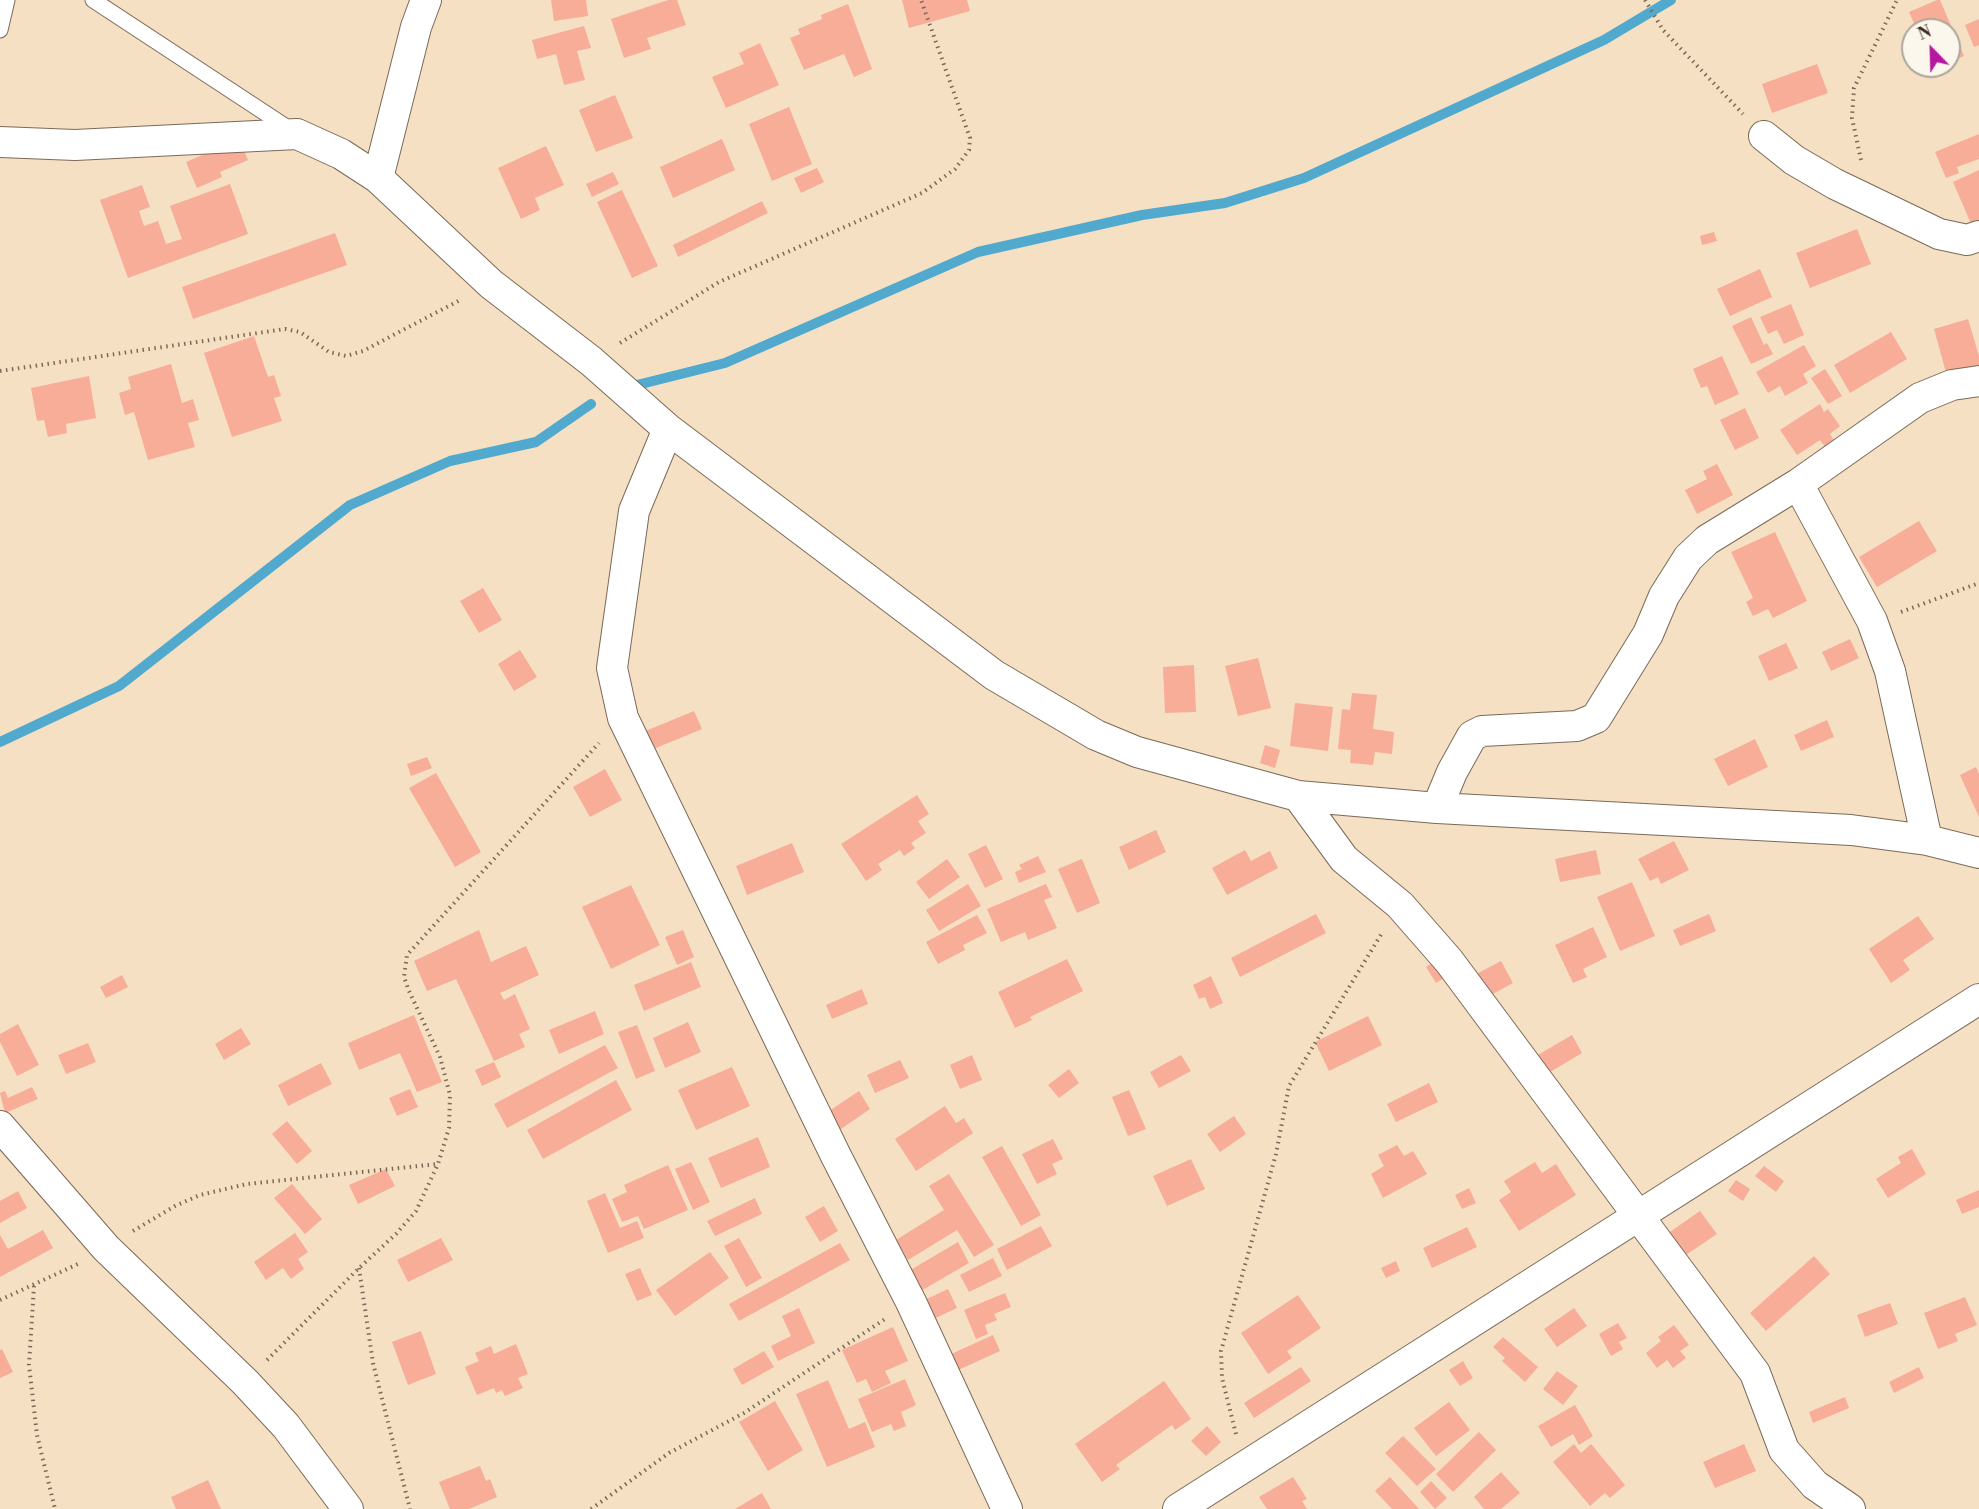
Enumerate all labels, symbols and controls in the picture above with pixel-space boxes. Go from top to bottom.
north arrow [1901,18,1961,78]
text: N [1915,22,1934,45]

